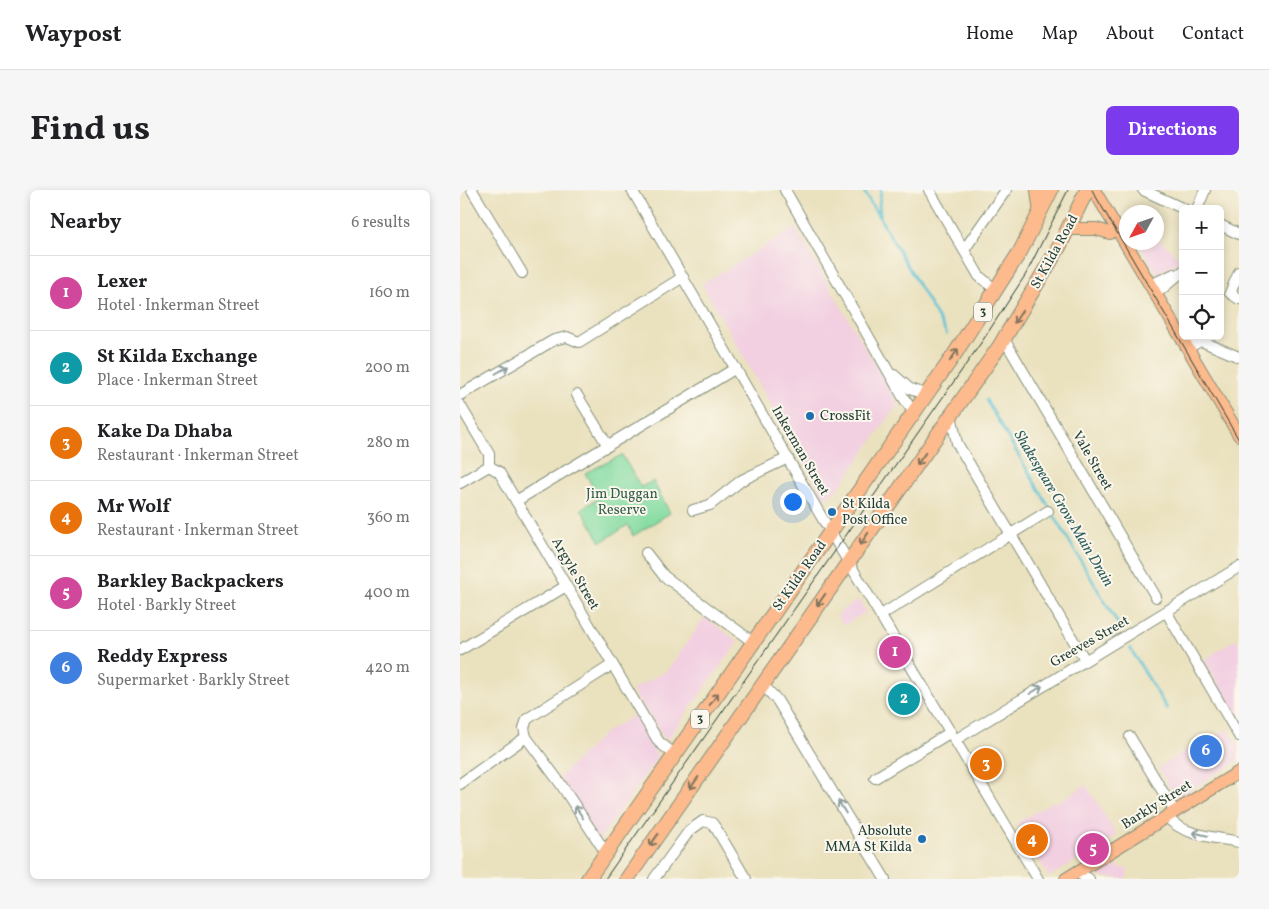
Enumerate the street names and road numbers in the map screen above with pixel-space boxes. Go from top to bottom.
street label: St Kilda Road [1027,211,1083,293]
road number: 3 [974,302,992,322]
street label: Inkerman Street [767,403,833,499]
street label: Vale Street [1067,428,1117,494]
street label: Argyle Street [547,534,603,614]
street label: St Kilda Road [769,537,832,615]
street label: Greeves Street [1047,612,1133,672]
road number: 3 [691,710,709,728]
street label: Barkly Street [1118,776,1196,834]

